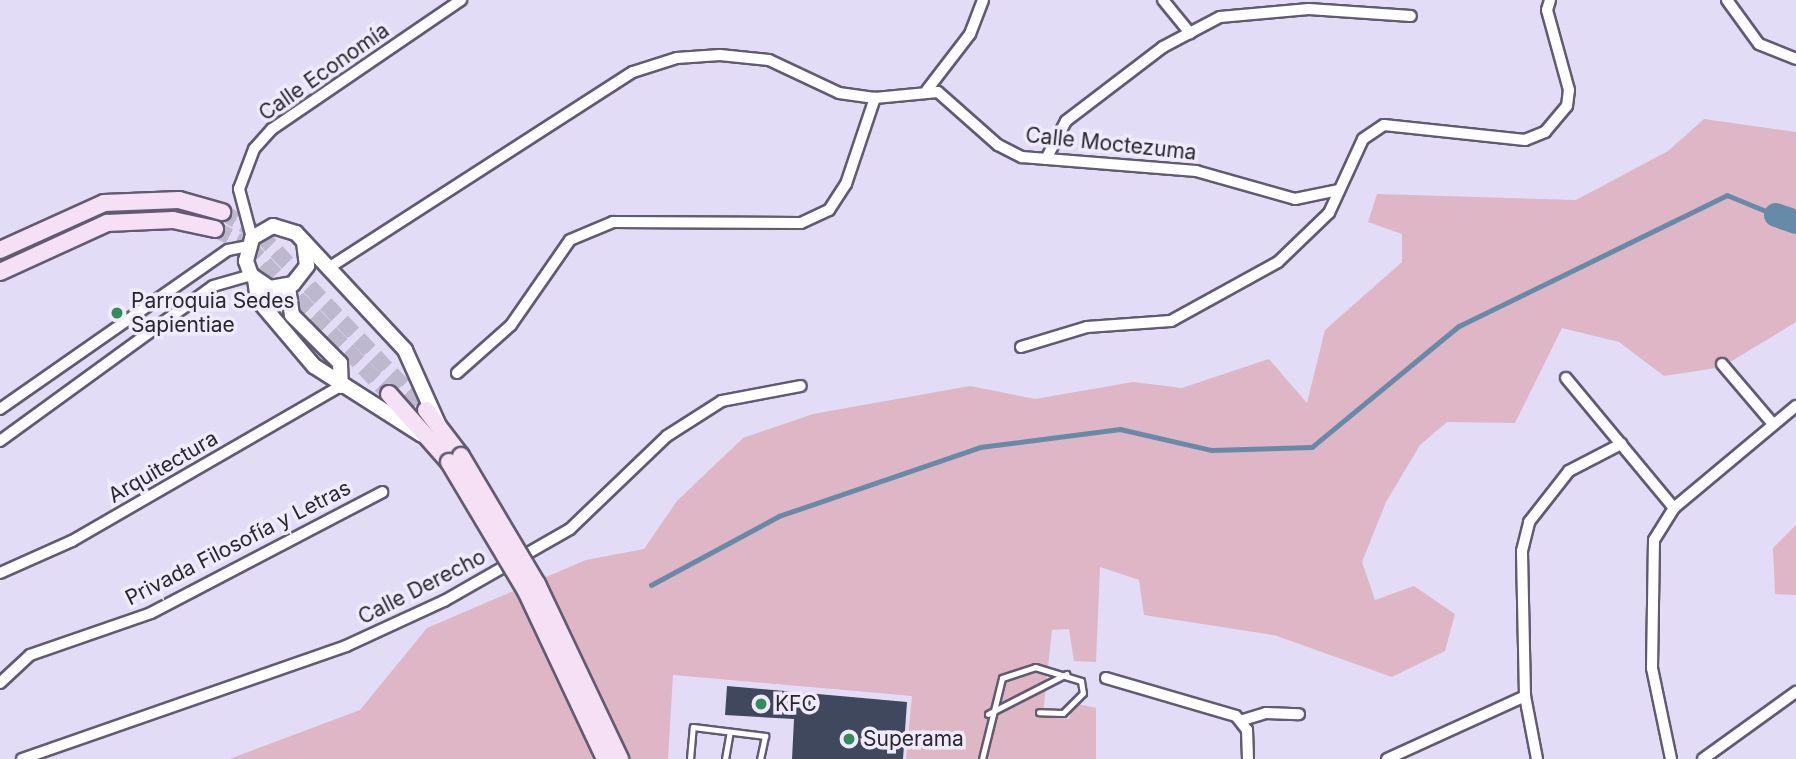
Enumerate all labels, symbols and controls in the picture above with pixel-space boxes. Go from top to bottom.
street label: Calle Economía [254,18,394,126]
street label: Calle Moctezuma [1024,122,1198,166]
place label: Parroquia Sedes Sapientiae [131,288,295,338]
marker: Parroquia Sedes Sapientiae [109,305,125,321]
street label: Arquitectura [104,426,222,508]
street label: Privada Filosofía y Letras [121,475,355,611]
street label: Calle Derecho [354,544,490,630]
place label: KFC [775,691,817,717]
marker: KFC [753,696,769,712]
place label: Superama [863,726,964,752]
marker: Superama [841,731,857,747]

